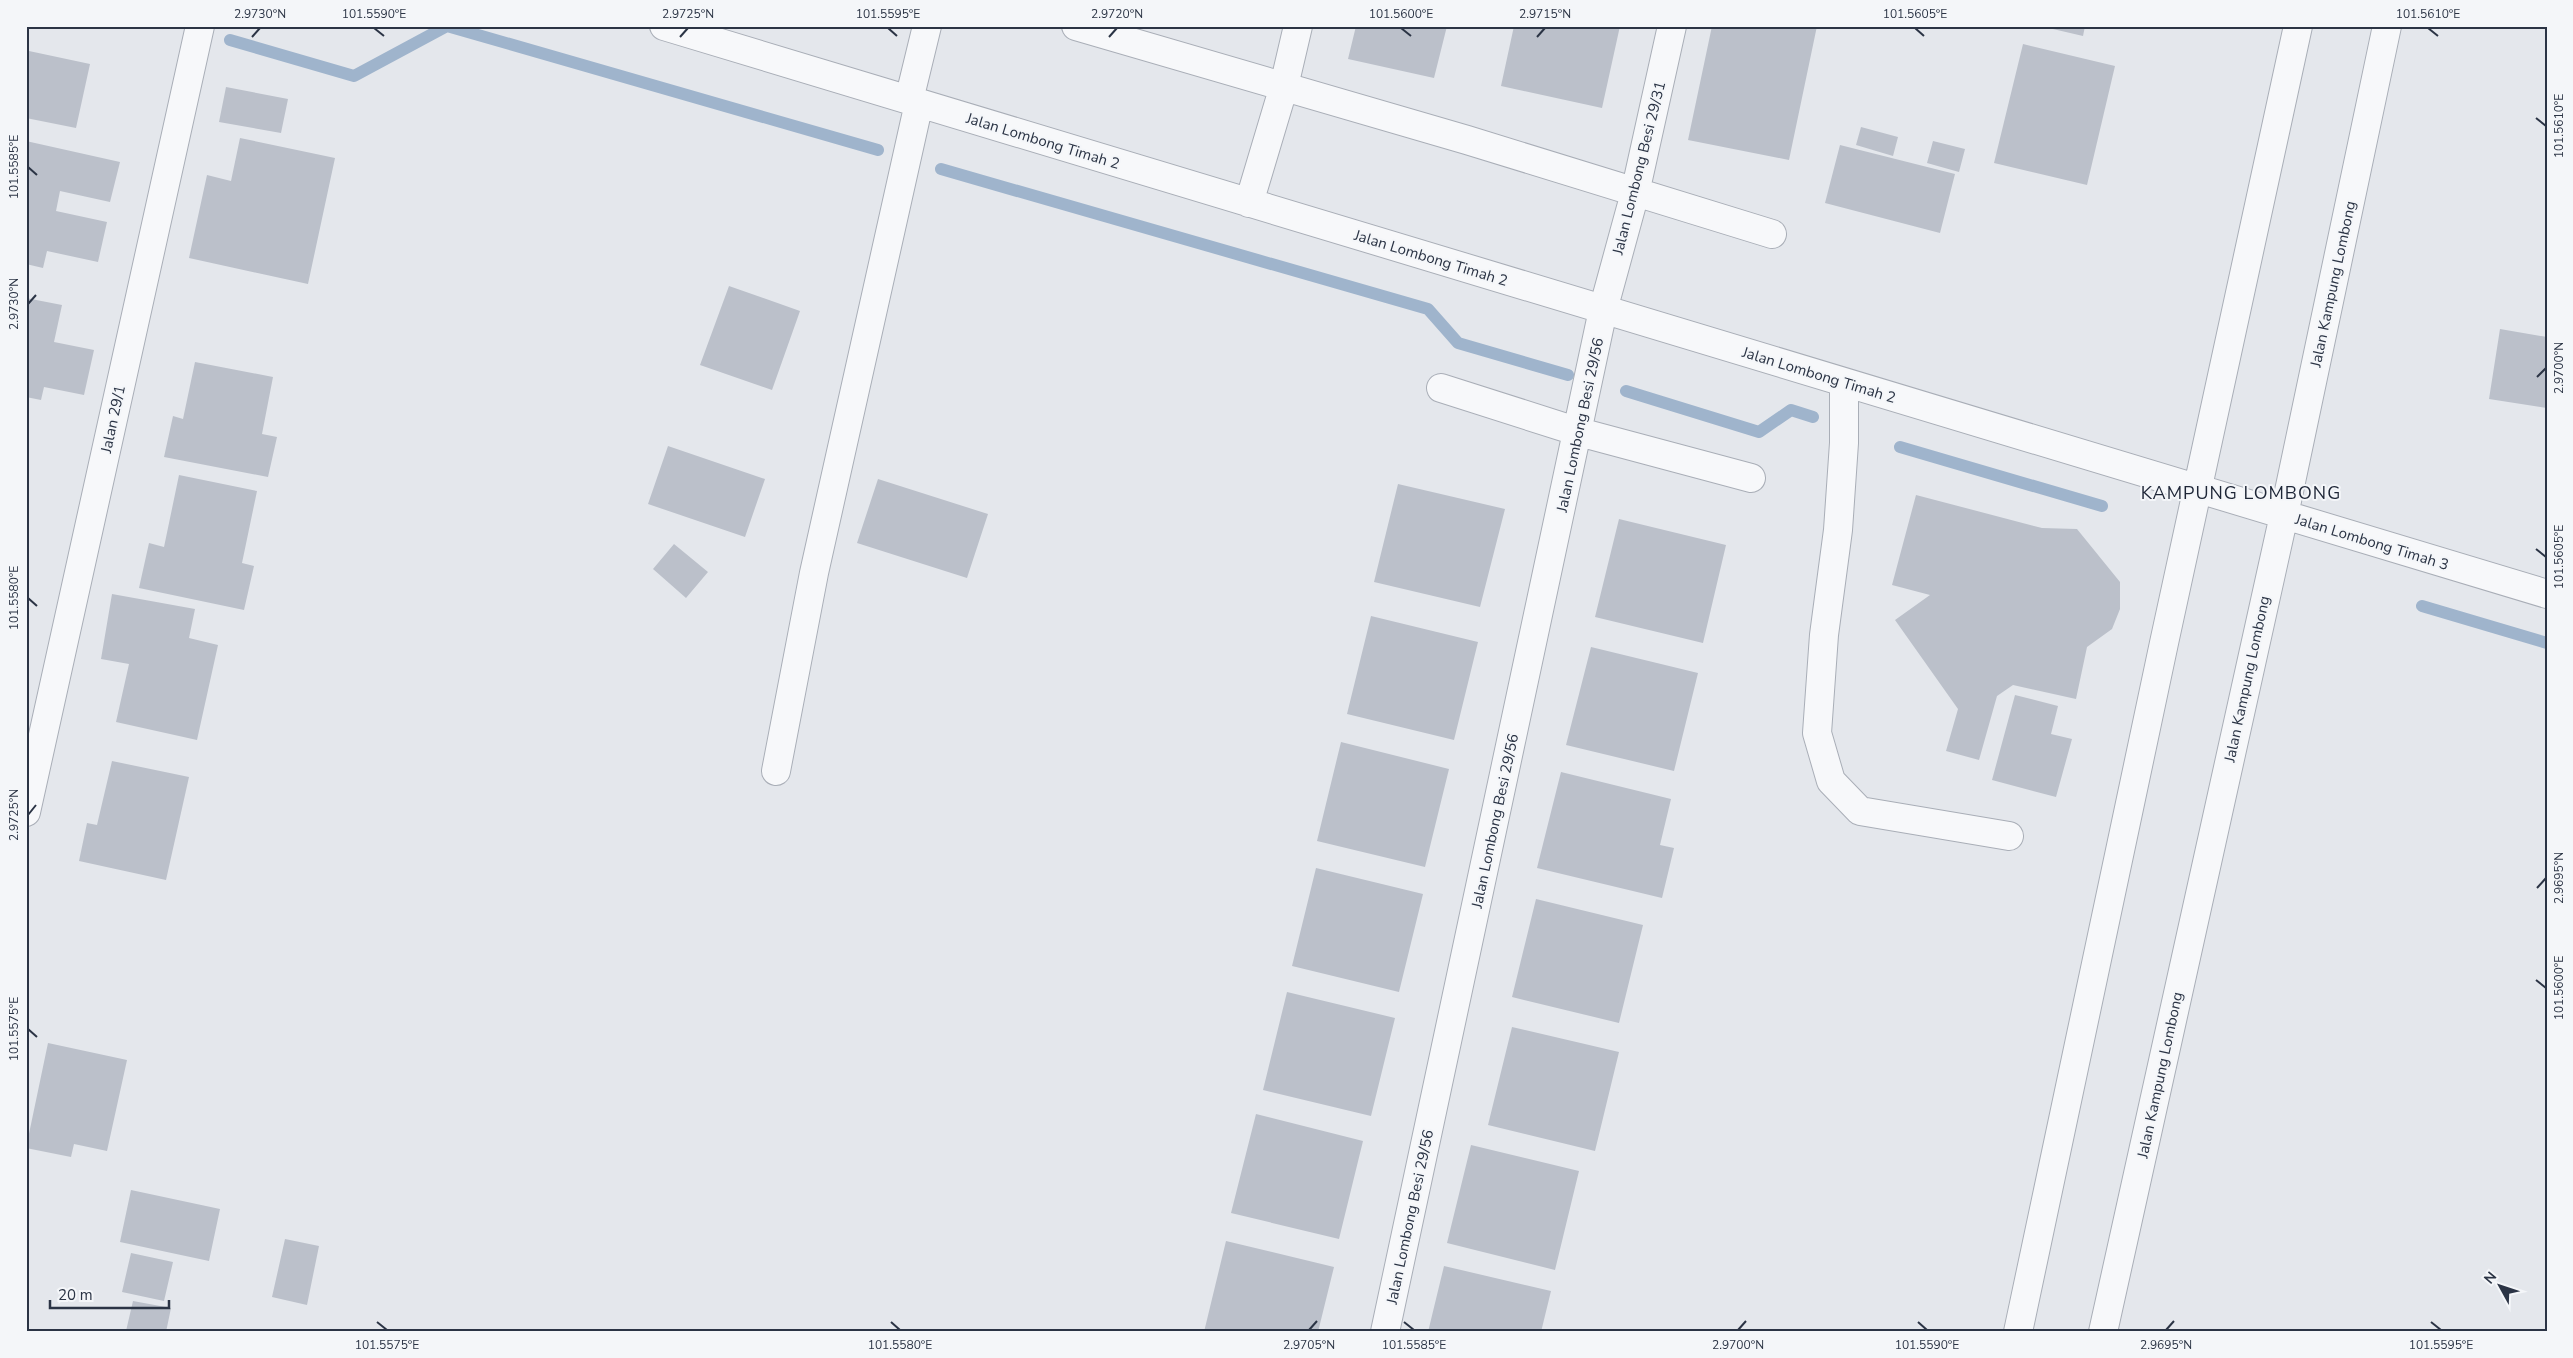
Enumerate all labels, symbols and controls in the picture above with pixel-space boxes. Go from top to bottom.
text: 2.9730°N [234,6,286,22]
text: 101.5590°E [342,6,406,22]
text: 2.9725°N [662,6,714,22]
text: 101.5595°E [856,6,920,22]
text: 2.9720°N [1091,6,1143,22]
text: 101.5600°E [1369,6,1433,22]
text: 2.9715°N [1519,6,1571,22]
text: 101.5605°E [1883,6,1947,22]
text: 101.5610°E [2396,6,2460,22]
street label: Jalan Lombong Besi 29/31 [1608,79,1670,258]
text: 101.5610°E [2551,94,2567,158]
street label: Jalan Lombong Timah 2 [963,108,1122,174]
text: 101.5585°E [6,135,22,199]
street label: Jalan Kampung Lombong [2305,199,2360,370]
street label: Jalan Lombong Timah 2 [1351,225,1510,291]
text: 2.9730°N [6,278,22,330]
street label: Jalan Lombong Besi 29/56 [1552,336,1608,515]
street label: Jalan Lombong Timah 2 [1739,342,1898,408]
text: 2.9700°N [2551,342,2567,394]
street label: Jalan 29/1 [96,383,130,456]
district label: KAMPUNG LOMBONG [2141,481,2341,505]
street label: Jalan Lombong Timah 3 [2292,509,2451,575]
text: 101.5605°E [2551,525,2567,589]
text: 101.5580°E [6,566,22,630]
street label: Jalan Kampung Lombong [2219,594,2274,765]
street label: Jalan Lombong Besi 29/56 [1467,732,1523,911]
text: 2.9725°N [6,789,22,841]
text: 2.9695°N [2551,852,2567,904]
text: 101.5600°E [2551,956,2567,1020]
street label: Jalan Kampung Lombong [2132,990,2187,1161]
text: 101.5575°E [6,997,22,1061]
street label: Jalan Lombong Besi 29/56 [1382,1128,1438,1307]
north arrow [2476,1260,2526,1310]
text: N [2480,1268,2501,1288]
scale bar [50,1278,169,1310]
text: 20 m [58,1285,93,1305]
text: 101.5575°E [355,1337,419,1353]
text: 101.5580°E [868,1337,932,1353]
text: 2.9705°N [1283,1337,1335,1353]
text: 101.5585°E [1382,1337,1446,1353]
text: 2.9700°N [1712,1337,1764,1353]
text: 101.5590°E [1895,1337,1959,1353]
text: 2.9695°N [2140,1337,2192,1353]
text: 101.5595°E [2409,1337,2473,1353]

